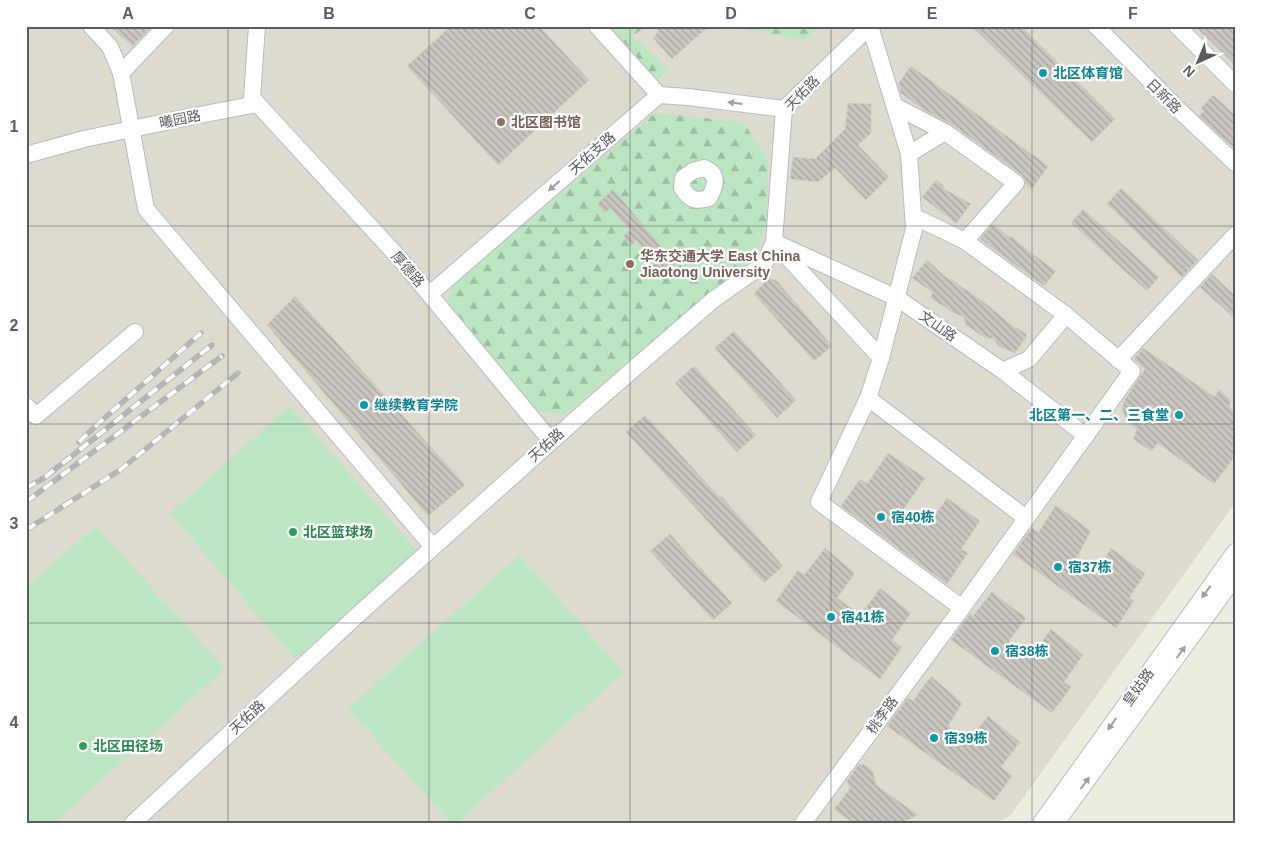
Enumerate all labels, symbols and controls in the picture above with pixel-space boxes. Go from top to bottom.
text: A [122,5,134,22]
text: B [323,5,335,22]
text: C [524,5,536,22]
text: D [725,5,737,22]
text: E [927,5,938,22]
text: F [1128,5,1138,22]
north arrow [1174,38,1224,88]
text: N [1180,62,1198,81]
place label: 北区体育馆 [1053,65,1123,81]
marker: 北区体育馆 [1037,67,1049,79]
street label: 天佑路 [782,72,822,114]
street label: 日新路 [1143,75,1185,117]
one-way arrow [727,99,743,107]
street label: 曦园路 [158,107,202,131]
place label: 北区图书馆 [511,114,581,130]
marker: 北区图书馆 [495,116,507,128]
text: 1 [10,118,19,135]
street label: 天佑支路 [566,129,618,177]
one-way arrow [549,180,561,192]
street label: 厚德路 [388,248,428,290]
place label: 华东交通大学 East China Jiaotong University [640,248,800,280]
marker: 华东交通大学 East China Jiaotong University [624,258,636,270]
street label: 文山路 [916,307,960,345]
text: 2 [10,317,19,334]
place label: 继续教育学院 [374,397,458,413]
marker: 继续教育学院 [358,399,370,411]
place label: 北区第一、二、三食堂 [1029,407,1169,423]
marker: 北区第一、二、三食堂 [1173,409,1185,421]
street label: 天佑路 [525,425,567,465]
place label: 宿40栋 [891,509,935,525]
marker: 宿40栋 [875,511,887,523]
text: 3 [10,515,19,532]
place label: 北区篮球场 [303,524,373,540]
marker: 北区篮球场 [287,526,299,538]
place label: 宿37栋 [1068,559,1112,575]
marker: 宿37栋 [1052,561,1064,573]
one-way arrow [1201,585,1211,599]
place label: 宿41栋 [841,609,885,625]
marker: 宿41栋 [825,611,837,623]
place label: 宿38栋 [1005,643,1049,659]
marker: 宿38栋 [989,645,1001,657]
one-way arrow [1175,646,1186,659]
street label: 皇姑路 [1119,665,1157,709]
street label: 桃李路 [863,693,901,737]
street label: 天佑路 [226,697,268,737]
text: 4 [10,714,19,731]
one-way arrow [1106,717,1117,730]
place label: 宿39栋 [944,730,988,746]
marker: 宿39栋 [928,732,940,744]
place label: 北区田径场 [93,738,163,754]
marker: 北区田径场 [77,740,89,752]
one-way arrow [1080,776,1090,790]

